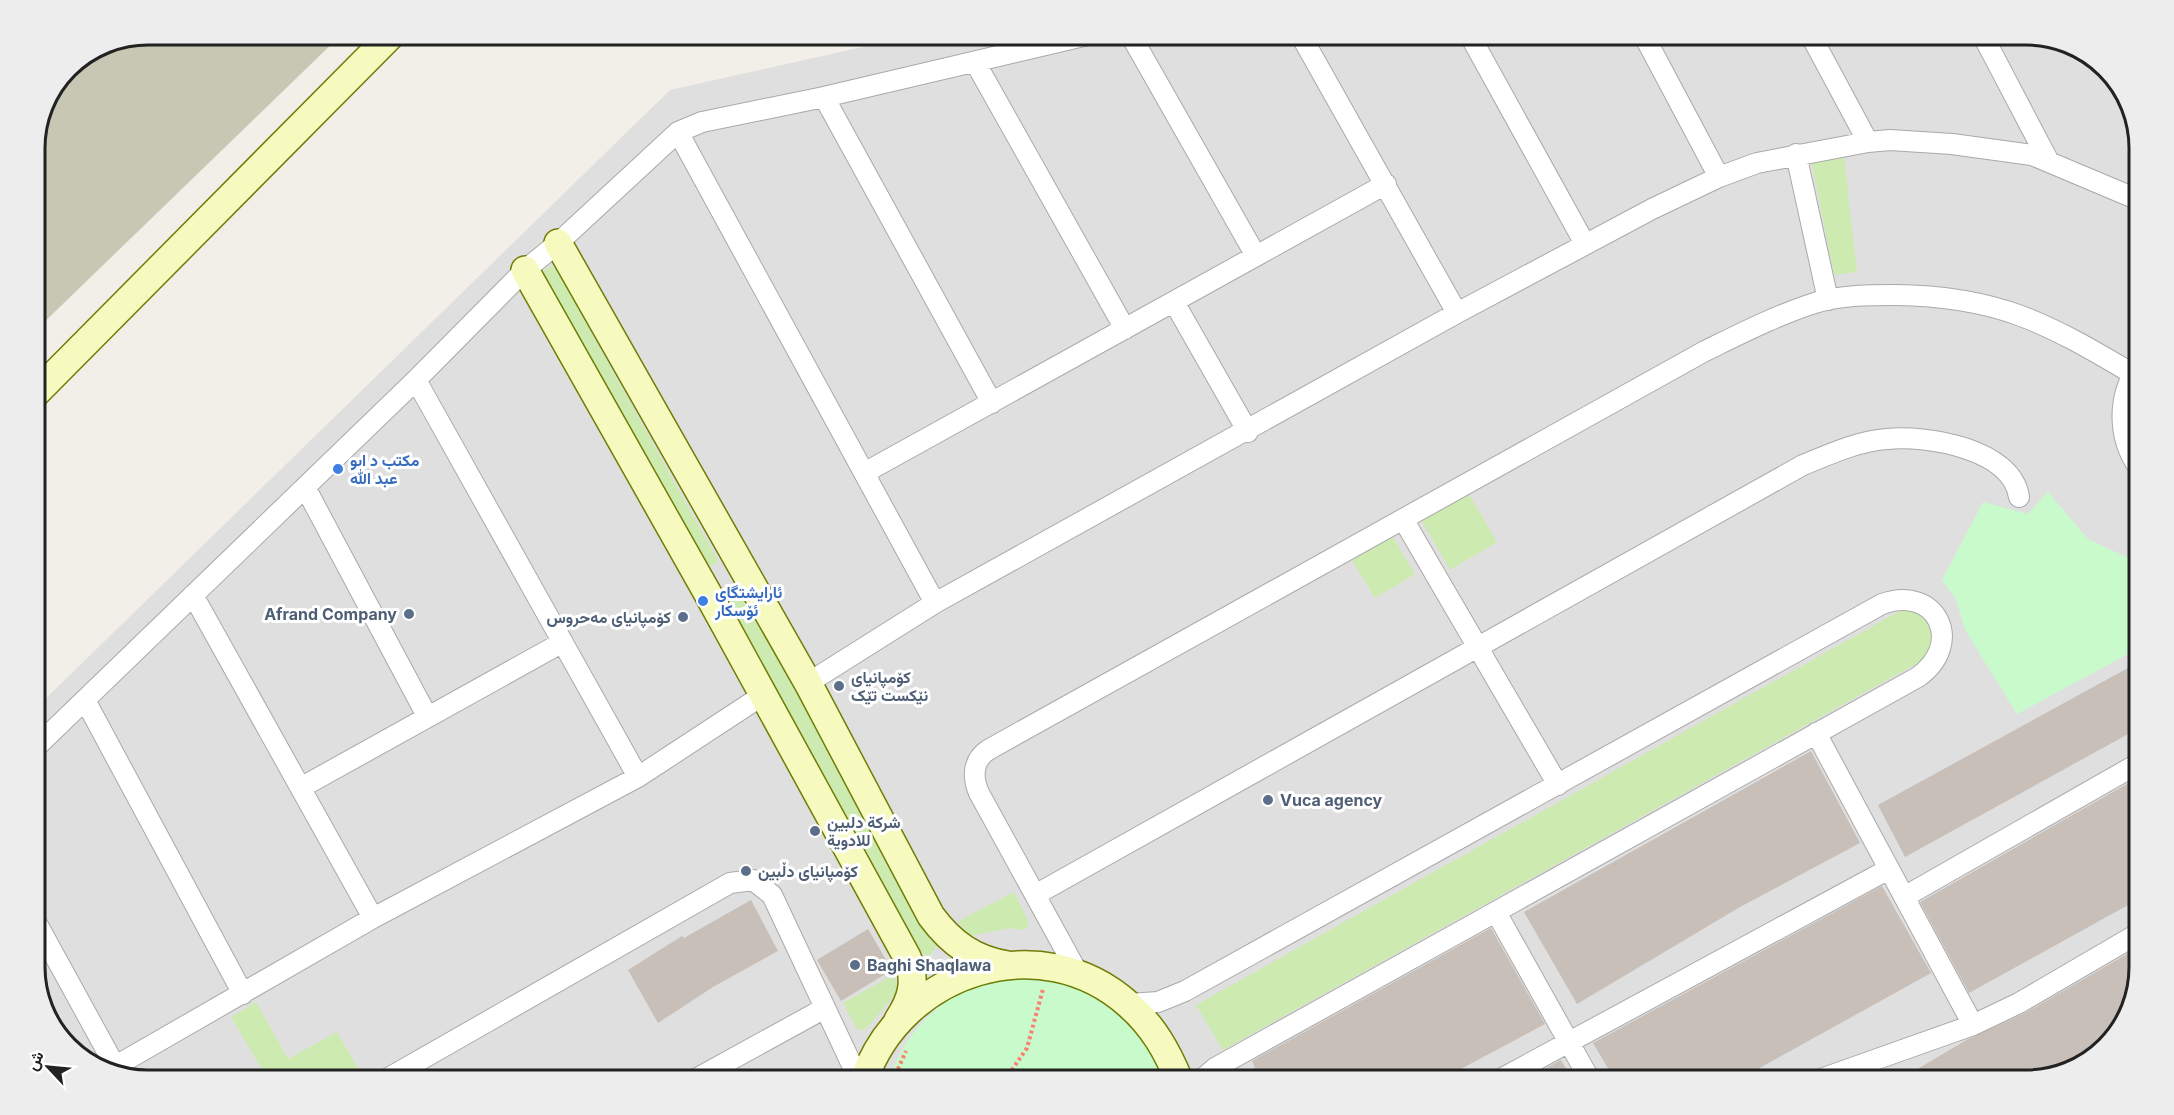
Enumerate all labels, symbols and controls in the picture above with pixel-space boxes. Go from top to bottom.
place label: مكتب د ابو عبد الله [350,450,420,488]
marker: مكتب د ابو عبد الله [331,462,345,476]
place label: ئارایشتگای ئۆسکار [714,582,782,621]
marker: ئارایشتگای ئۆسکار [696,594,710,608]
place label: Afrand Company [264,604,397,624]
marker: Afrand Company [402,607,416,621]
place label: کۆمپانیای مەحروس [547,607,671,629]
marker: کۆمپانیای مەحروس [676,610,690,624]
place label: کۆمپانیای نێکست تێک [851,667,928,705]
marker: کۆمپانیای نێکست تێک [832,679,846,693]
place label: Vuca agency [1280,790,1383,810]
marker: Vuca agency [1261,793,1275,807]
place label: شركة دلبين للادوية [827,812,901,851]
marker: شركة دلبين للادوية [808,824,822,838]
place label: کۆمپانیای دڵبین [758,861,858,883]
marker: کۆمپانیای دڵبین [739,864,753,878]
place label: Baghi Shaqlawa [867,955,991,975]
marker: Baghi Shaqlawa [848,958,862,972]
north arrow [18,1037,78,1097]
text: ش [21,1047,48,1073]

